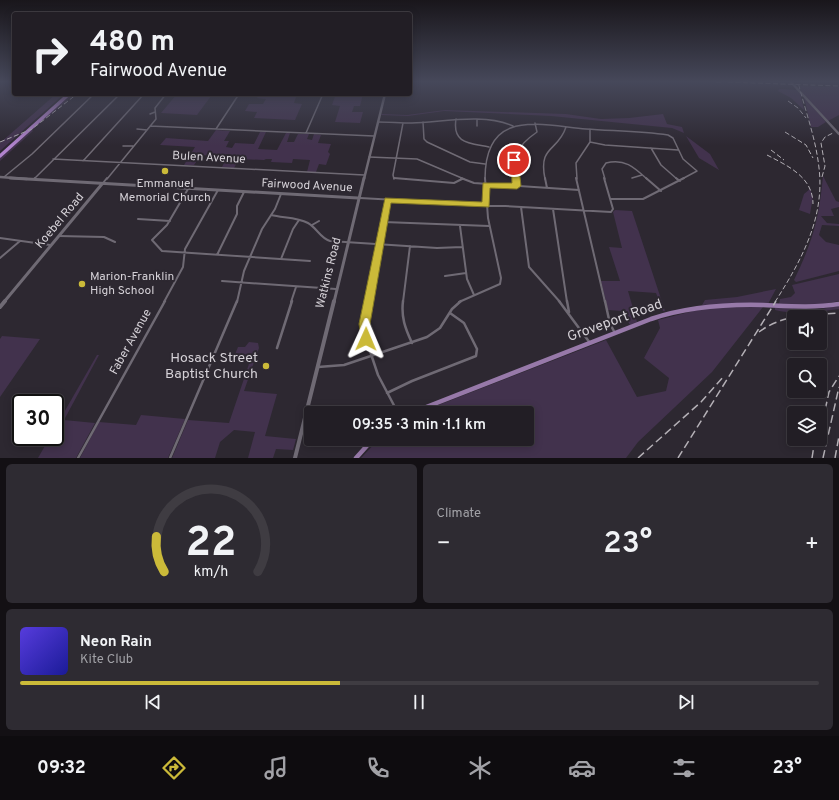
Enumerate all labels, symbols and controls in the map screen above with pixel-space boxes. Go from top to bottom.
text: 480 m [90,25,175,61]
icon: right [24,28,76,80]
text: Fairwood Avenue [90,60,227,83]
pin [497,143,531,177]
street label: Bulen Avenue [172,148,246,168]
icon: arrive [503,149,525,171]
marker: Emmanuel Memorial Church [160,166,170,176]
place label: Emmanuel Memorial Church [119,176,211,206]
street label: Fairwood Avenue [261,176,353,196]
street label: Koebel Road [32,190,88,252]
street label: Watkins Road [312,236,346,310]
place label: Marion-Franklin High School [90,269,174,299]
marker: Marion-Franklin High School [77,279,87,289]
street label: Groveport Road [565,296,665,346]
street label: Faber Avenue [106,306,156,378]
map controls [787,310,827,446]
button: sound [787,310,827,350]
position arrow [345,318,387,360]
place label: Hosack Street Baptist Church [165,350,258,383]
button: search [787,358,827,398]
marker: Hosack Street Baptist Church [261,361,271,371]
speed limit sign: 30 [12,394,64,446]
button: layers [787,406,827,446]
text: 09:35 · 3 min · 1.1 km [352,416,486,435]
text: Climate [437,506,481,522]
text: 22 [186,517,237,570]
text: 23° [603,526,652,563]
text: − [437,531,451,558]
text: + [805,531,819,558]
text: km/h [194,562,229,580]
text: Neon Rain [80,633,152,652]
text: Kite Club [80,652,133,668]
icon: previous [142,691,164,713]
icon: pause [408,691,430,713]
icon: next [675,691,697,713]
icon: directions [160,754,188,782]
icon: music [262,754,290,782]
icon: phone [364,754,392,782]
icon: climate [466,754,494,782]
icon: car [568,754,596,782]
icon: filters [670,754,698,782]
text: 09:32 [37,757,86,780]
text: 23° [773,757,802,780]

